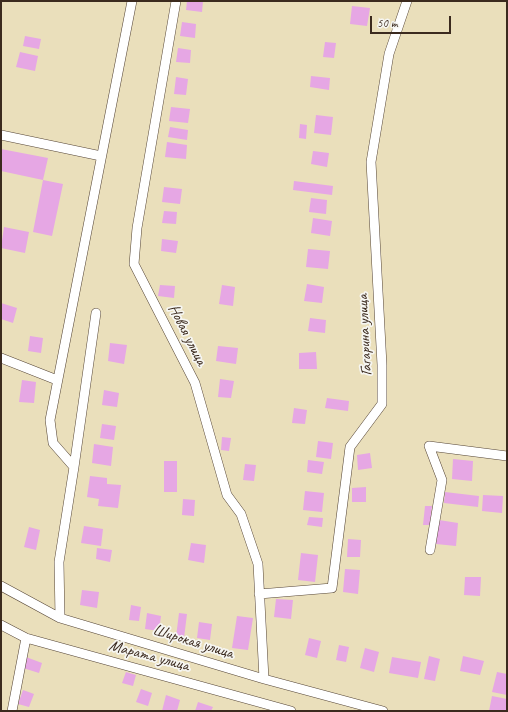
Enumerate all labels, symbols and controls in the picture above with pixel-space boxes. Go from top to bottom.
scale bar [372,8,453,34]
text: 50 m [377,15,397,31]
street label: Гагарина улица [353,294,377,376]
street label: Новая улица [163,301,211,369]
street label: Широкая улица [150,621,236,663]
street label: Марата улица [107,636,191,676]

